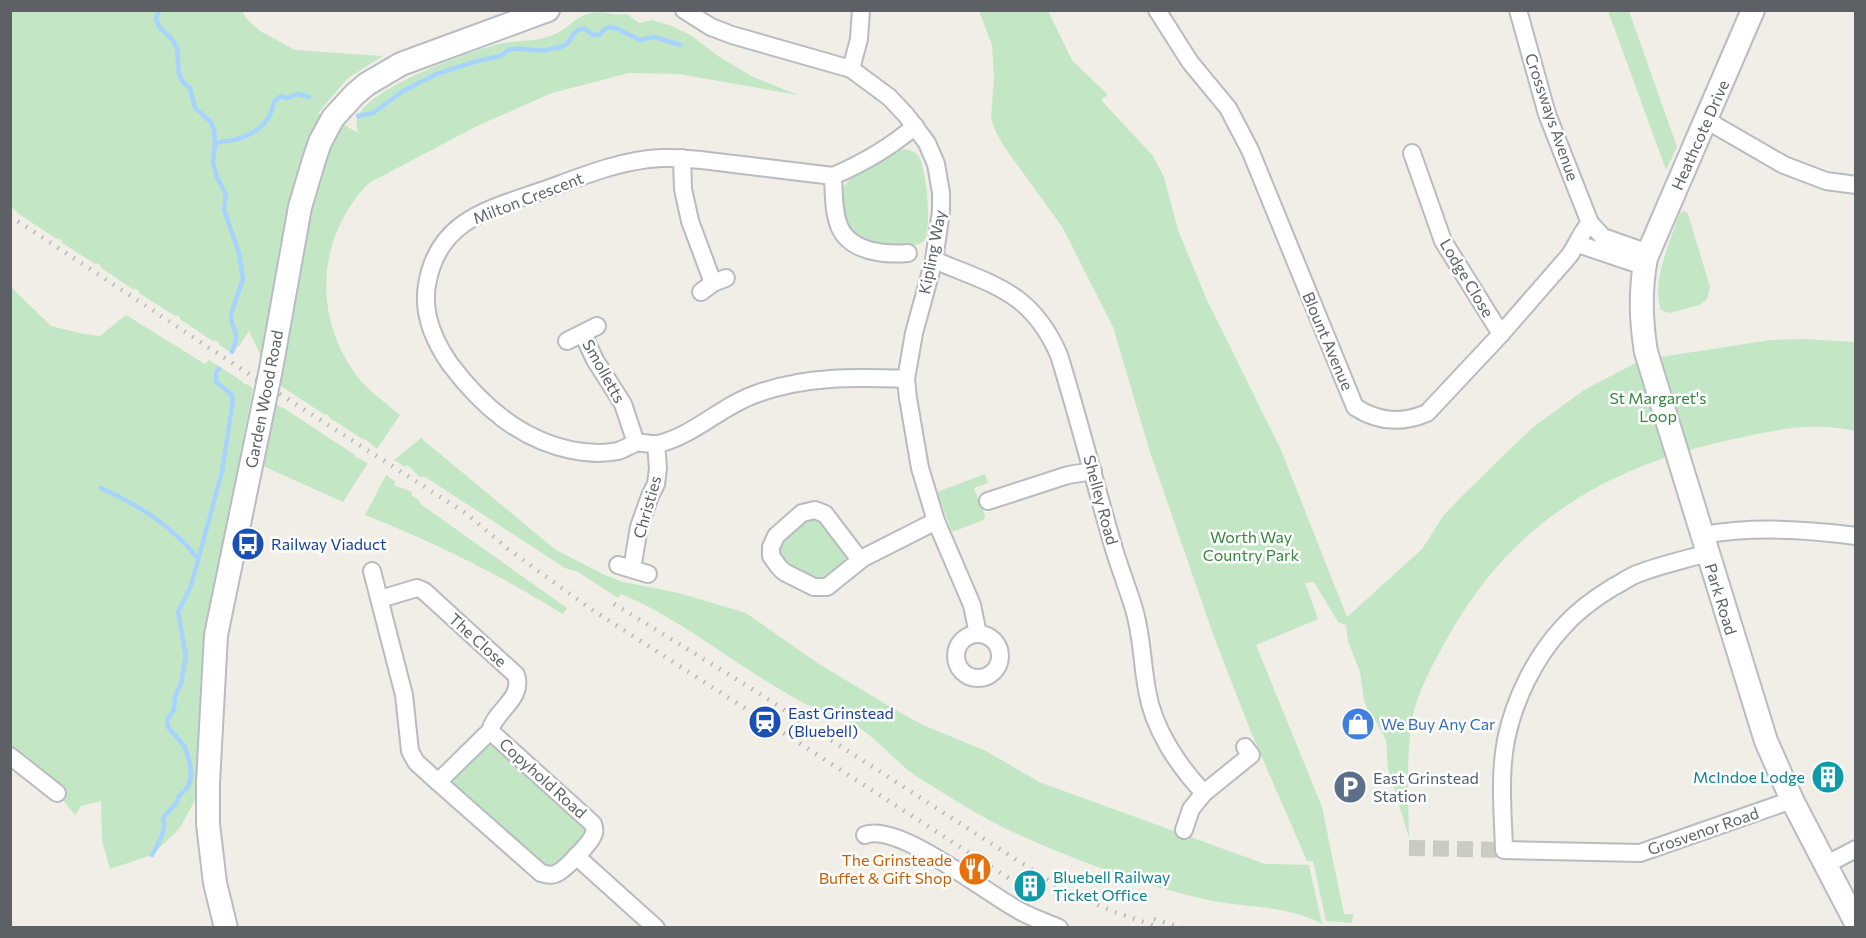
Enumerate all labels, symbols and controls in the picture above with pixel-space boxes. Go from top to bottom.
street label: Crossways Avenue [1522,51,1583,183]
street label: Heathcote Drive [1667,77,1732,193]
street label: Milton Crescent [470,168,586,227]
street label: Kipling Way [914,208,949,296]
street label: Lodge Close [1437,235,1498,320]
street label: Blount Avenue [1299,289,1358,393]
street label: Garden Wood Road [241,328,286,469]
street label: Smolletts [579,336,630,406]
park label: St Margaret's Loop [1609,388,1707,425]
street label: Shelley Road [1080,453,1123,547]
street label: Christies [629,473,665,540]
bus stop icon: Railway Viaduct [230,526,266,562]
park label: Worth Way Country Park [1203,527,1300,564]
place label: Railway Viaduct [271,534,387,553]
street label: Park Road [1702,561,1741,637]
street label: The Close [446,609,511,670]
place label: East Grinstead (Bluebell) [788,703,894,740]
station icon: East Grinstead (Bluebell) [747,704,783,740]
shop icon: We Buy Any Car [1340,706,1376,742]
place label: We Buy Any Car [1381,714,1496,733]
street label: Copyhold Road [496,734,591,822]
building icon: McIndoe Lodge [1810,759,1846,795]
place label: McIndoe Lodge [1693,767,1805,786]
place label: East Grinstead Station [1373,768,1479,805]
parking icon: East Grinstead Station [1332,769,1368,805]
street label: Grosvenor Road [1645,803,1761,858]
place label: The Grinsteade Buffet & Gift Shop [819,850,952,887]
restaurant icon: The Grinsteade Buffet & Gift Shop [957,851,993,887]
place label: Bluebell Railway Ticket Office [1053,867,1170,904]
building icon: Bluebell Railway Ticket Office [1012,868,1048,904]

